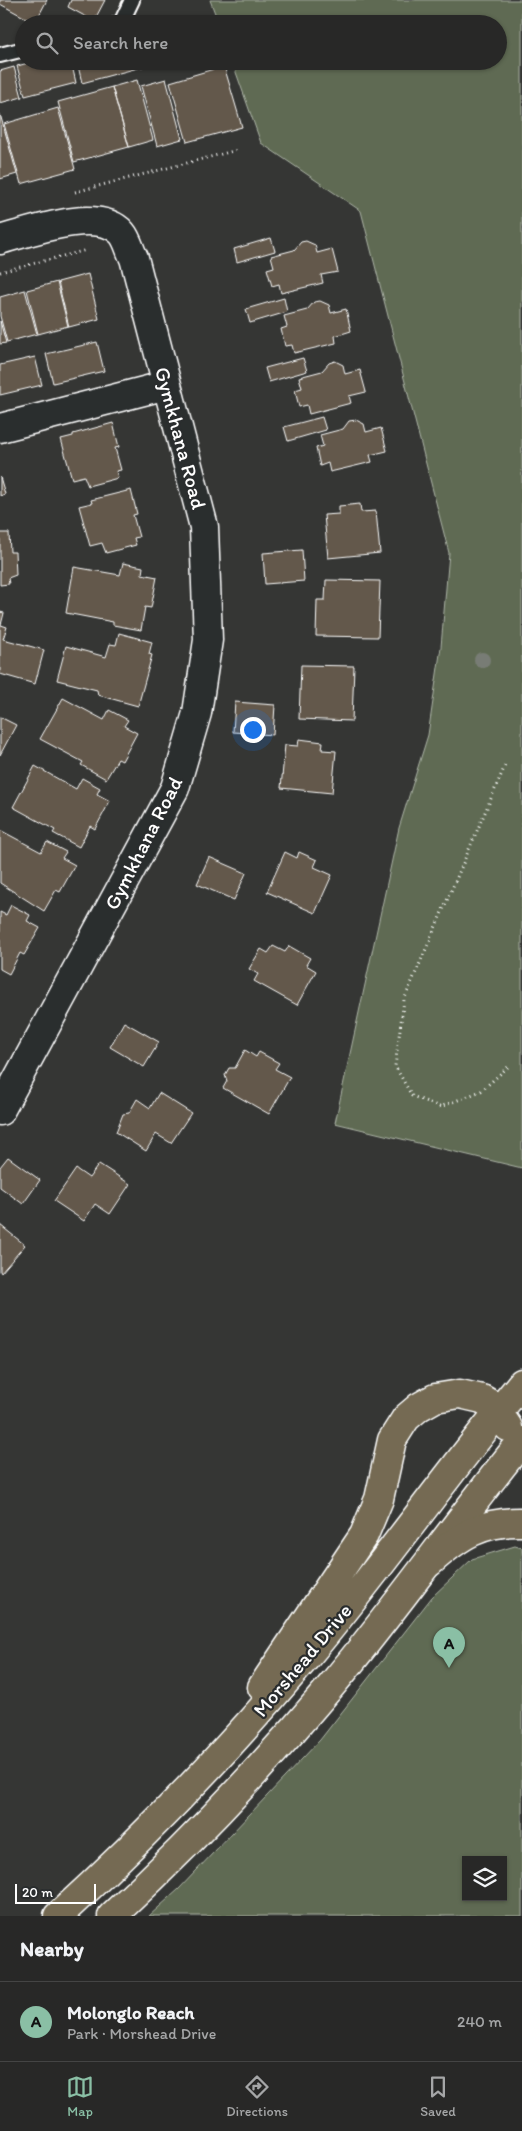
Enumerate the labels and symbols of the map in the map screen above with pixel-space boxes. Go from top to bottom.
street label: Gymkhana Road [150,364,212,512]
your location [240,717,266,743]
street label: Gymkhana Road [99,772,188,914]
street label: Morshead Drive [247,1598,357,1722]
pin: A [433,1627,465,1668]
scale bar [15,1881,96,1904]

